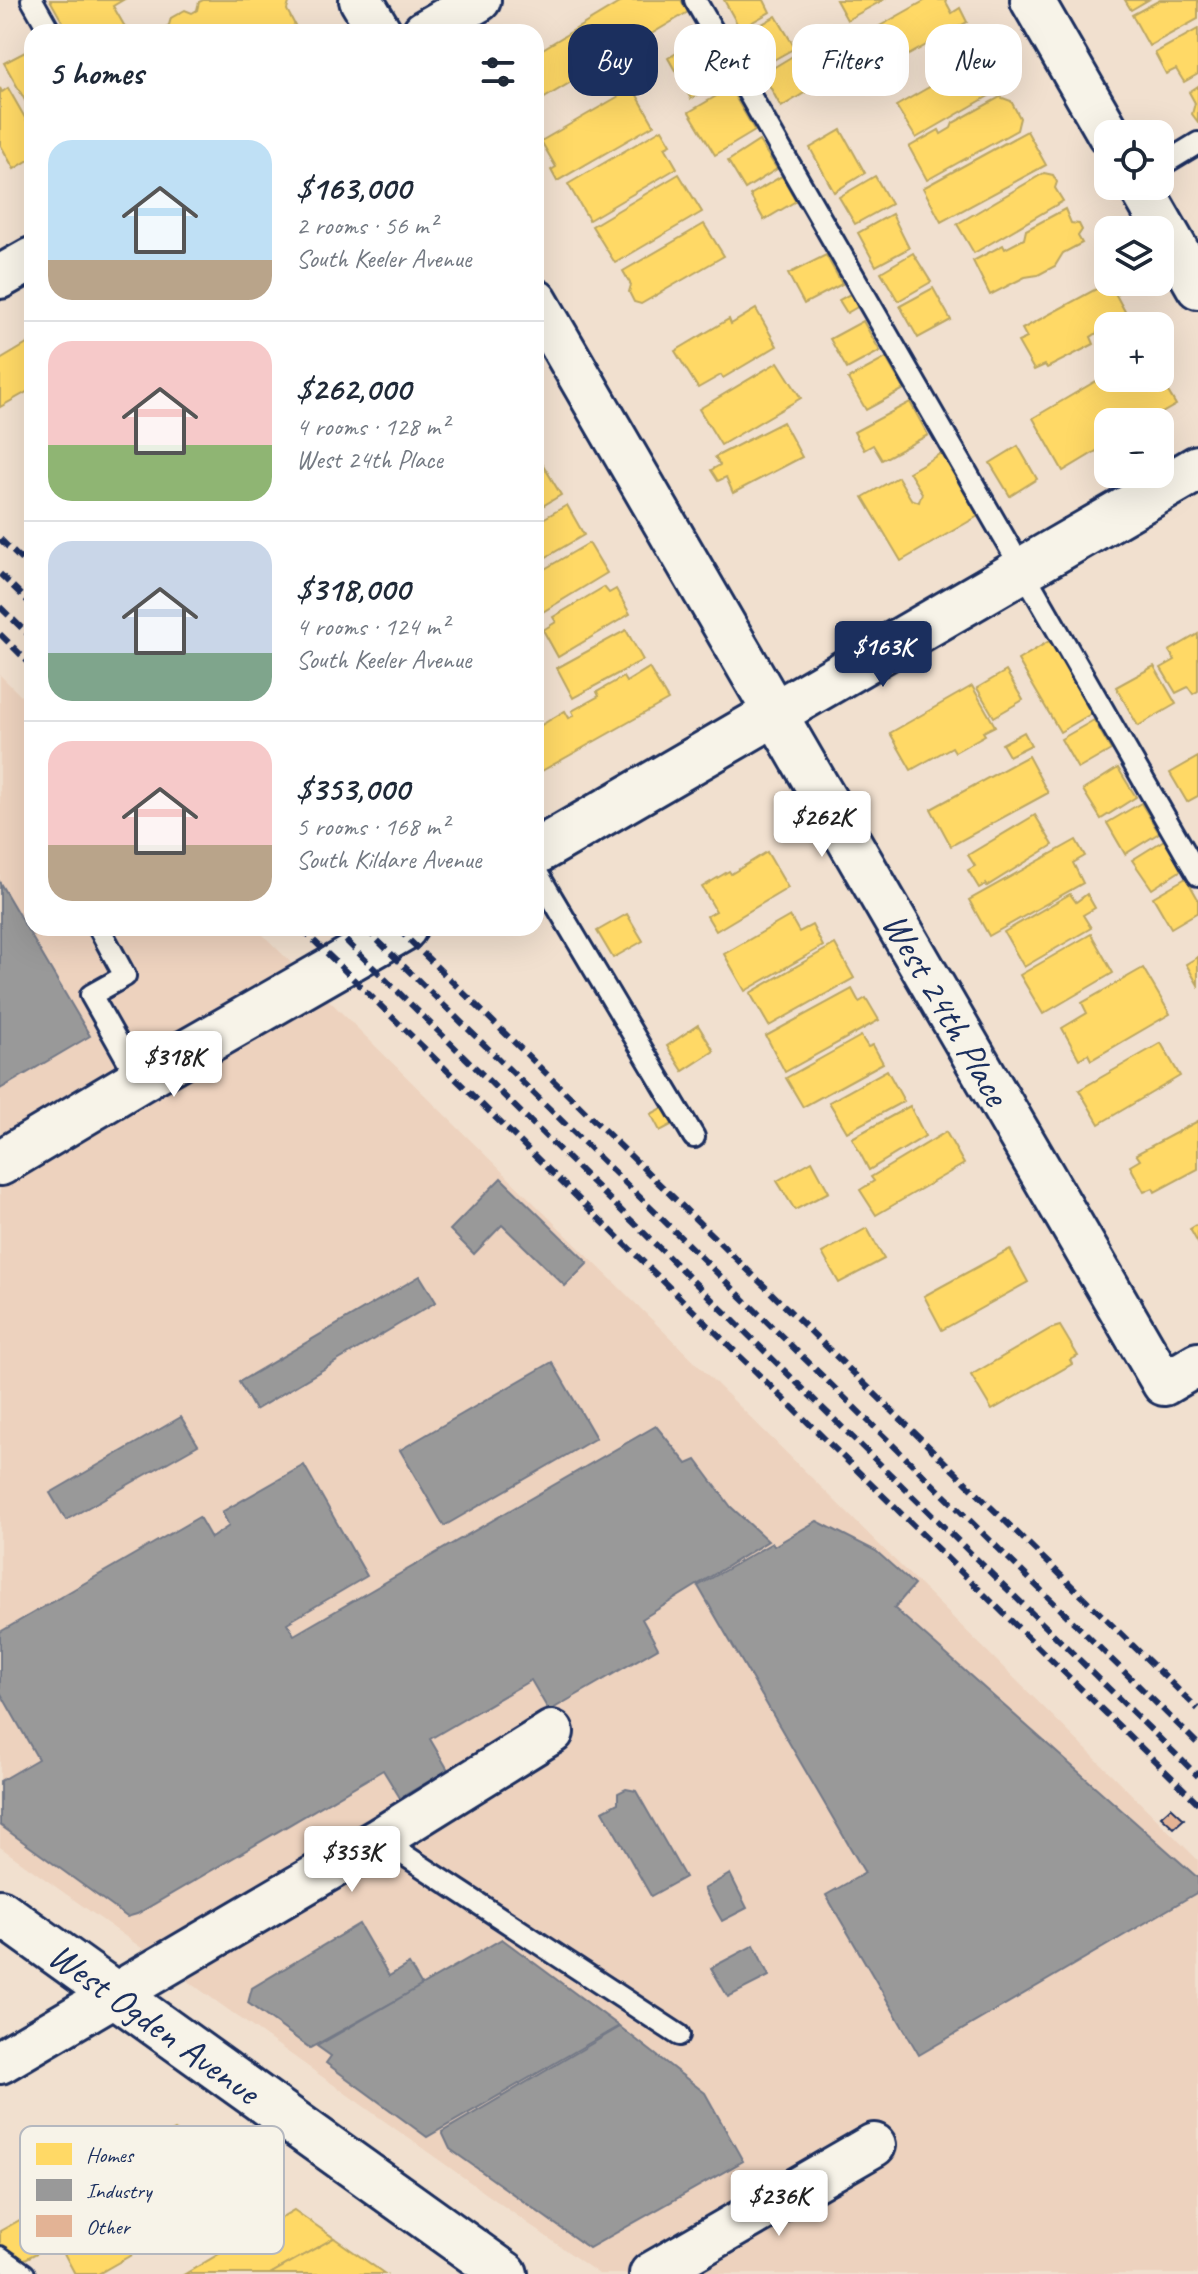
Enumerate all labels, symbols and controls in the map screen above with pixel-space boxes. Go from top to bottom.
chip: Buy [568,24,658,96]
chip: Rent [674,24,776,96]
chip: Filters [792,24,909,96]
chip: New [925,24,1022,96]
icon: filters [476,50,520,94]
text: 5 homes [48,51,143,94]
map controls [1094,120,1174,488]
button: locate [1094,120,1174,200]
text: $163,000 [296,166,411,209]
icon: home [112,172,208,268]
text: 2 rooms · 56 m² [296,209,437,242]
button: layers [1094,216,1174,296]
text: South Keeler Avenue [296,242,471,275]
button: + [1094,312,1174,392]
text: $262,000 [296,367,411,410]
icon: home [112,373,208,469]
button: − [1094,408,1174,488]
text: 4 rooms · 128 m² [296,410,448,443]
text: West 24th Place [296,443,443,476]
text: $318,000 [296,567,410,610]
icon: home [112,573,208,669]
text: 4 rooms · 124 m² [296,610,448,643]
pin: $163K [827,621,939,689]
text: $163K [853,630,913,663]
text: South Keeler Avenue [296,643,471,676]
text: $353,000 [296,767,409,810]
icon: home [112,773,208,869]
pin: $262K [766,791,878,859]
text: $262K [792,800,852,833]
text: 5 rooms · 168 m² [296,810,448,843]
text: South Kildare Avenue [296,843,481,876]
street label: West 24th Place [872,904,1022,1116]
pin: $318K [118,1031,230,1099]
text: $318K [144,1040,204,1073]
pin: $353K [296,1826,408,1894]
text: $353K [322,1835,382,1868]
street label: West Ogden Avenue [40,1931,271,2116]
legend [20,2126,284,2254]
text: Homes [86,2141,135,2169]
pin: $236K [723,2170,835,2238]
text: Industry [86,2177,154,2205]
text: $236K [749,2179,809,2212]
text: Other [86,2213,132,2241]

